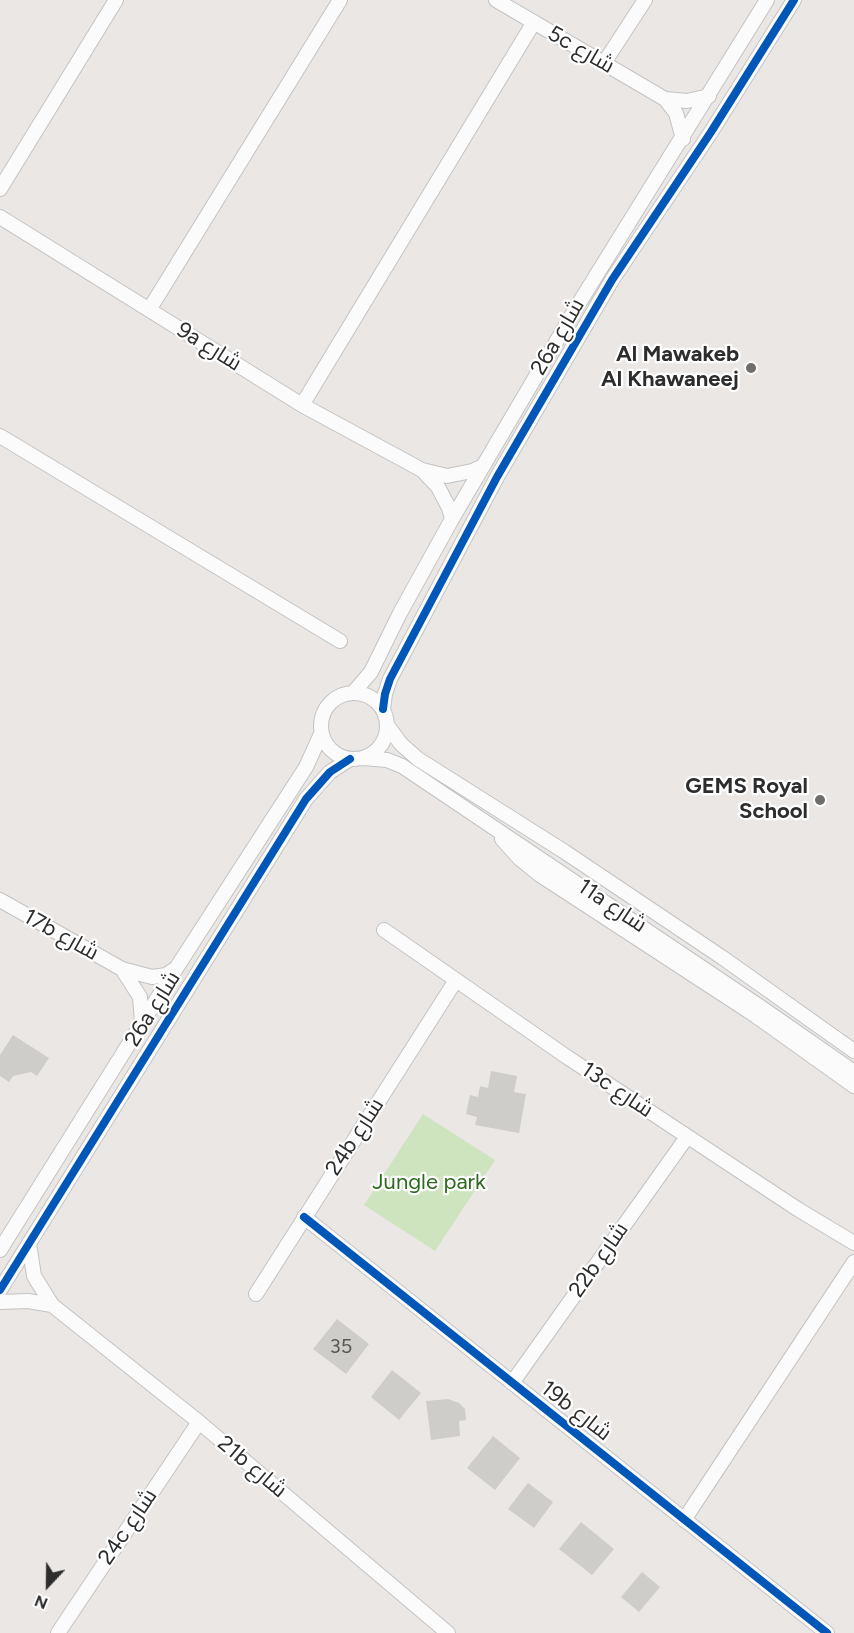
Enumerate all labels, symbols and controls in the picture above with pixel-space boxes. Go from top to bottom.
street label: 5c شارع [543,20,619,80]
street label: 26a شارع [526,294,590,380]
street label: 9a شارع [172,317,246,377]
place label: Al Mawakeb Al Khawaneej [601,342,739,394]
marker: Al Mawakeb Al Khawaneej [744,361,758,375]
place label: GEMS Royal School [685,774,808,825]
marker: GEMS Royal School [813,793,827,807]
street label: 11a شارع [573,873,651,939]
street label: 17b شارع [19,904,103,966]
street label: 26a شارع [120,966,186,1052]
street label: 13c شارع [576,1056,658,1124]
street label: 24b شارع [320,1093,390,1181]
park label: Jungle park [372,1170,486,1196]
street label: 22b شارع [564,1217,634,1303]
house number: 35 [330,1335,352,1359]
street label: 19b شارع [535,1375,617,1447]
street label: 21b شارع [212,1430,292,1504]
street label: 24c شارع [93,1484,163,1570]
north arrow [18,1555,78,1615]
text: N [32,1591,50,1613]

